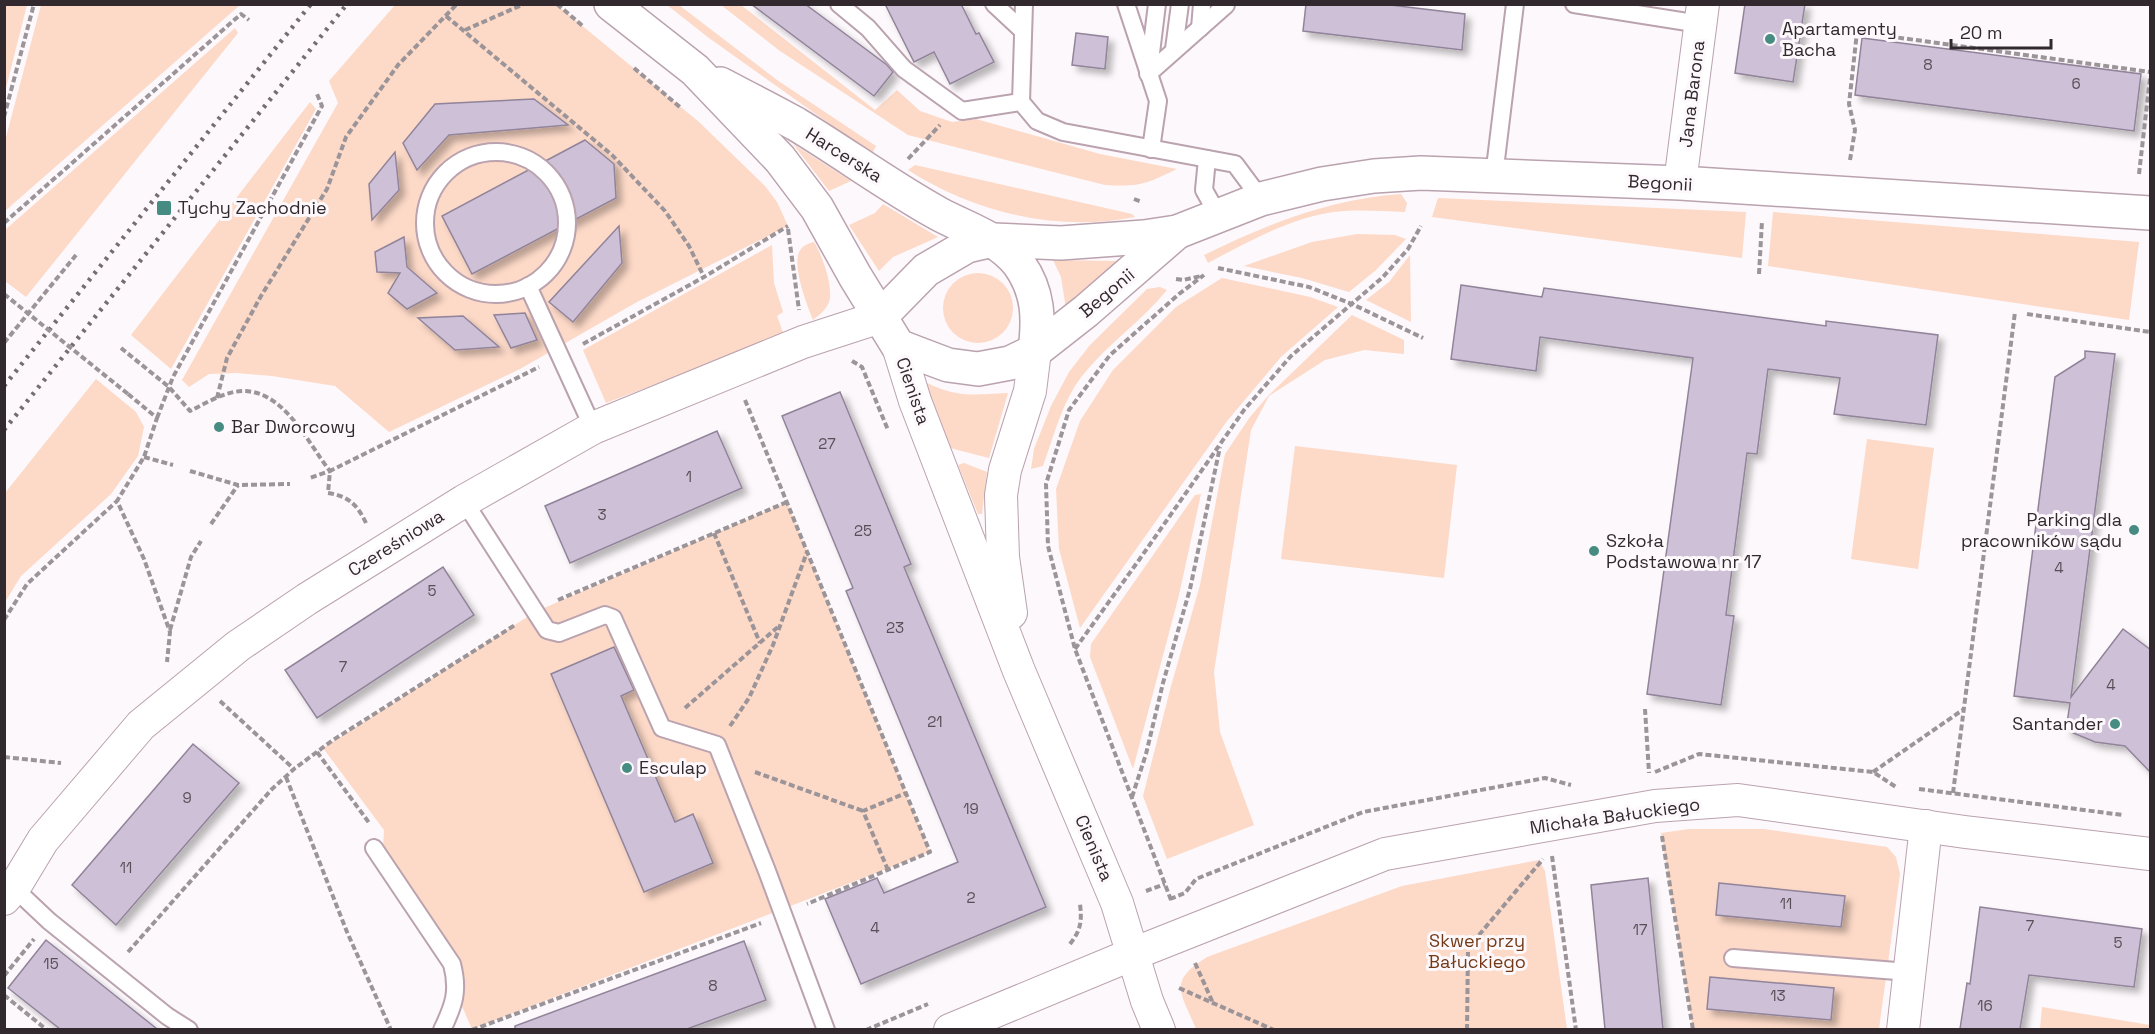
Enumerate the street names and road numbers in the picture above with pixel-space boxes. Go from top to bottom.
street label: Jana Barona [1674,39,1709,149]
street label: Harcerska [802,122,887,187]
street label: Begonii [1627,169,1693,196]
street label: Begonii [1074,263,1139,322]
street label: Cienista [891,354,936,428]
street label: Czereśniowa [343,504,448,581]
street label: Michała Bałuckiego [1528,792,1702,839]
street label: Cienista [1070,811,1119,884]

